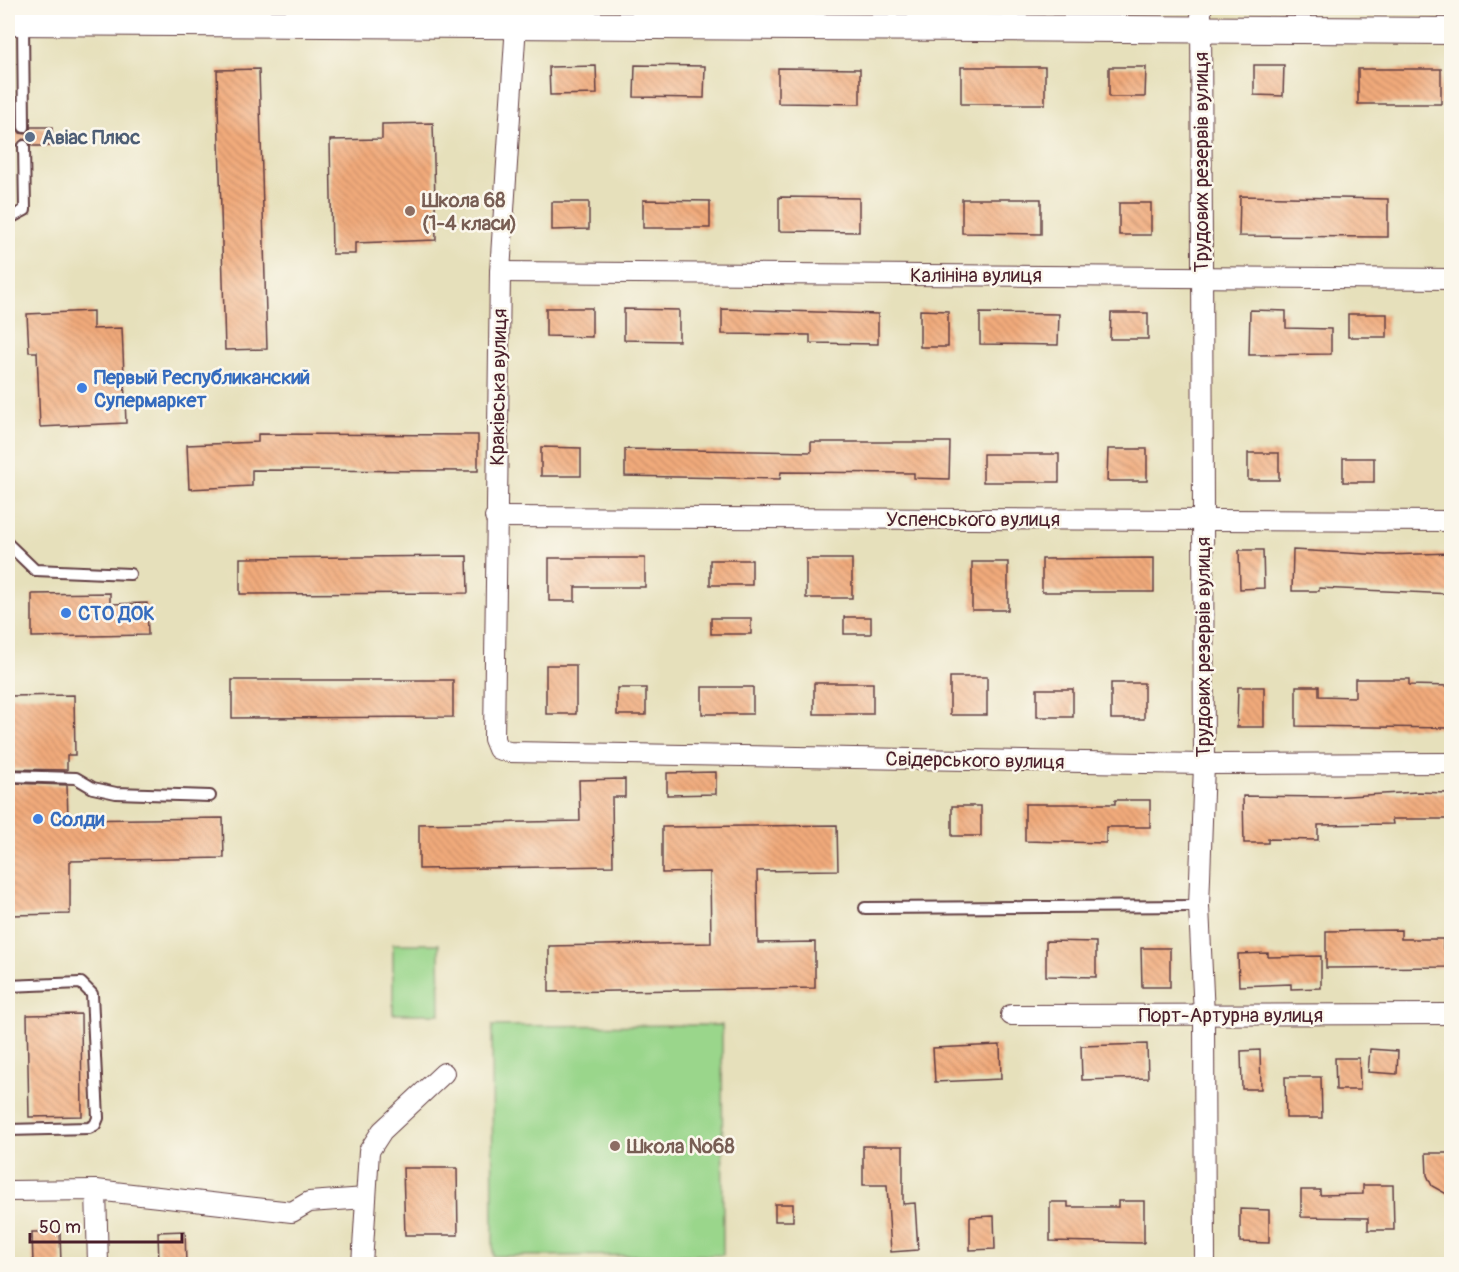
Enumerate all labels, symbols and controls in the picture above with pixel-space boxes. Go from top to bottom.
street label: Трудових резервів вулиця [1189,52,1214,272]
place label: Авіас Плюс [42,125,140,150]
marker: Авіас Плюс [23,130,37,144]
place label: Школа 68 (1-4 класи) [421,188,517,236]
marker: Школа 68 (1-4 класи) [403,204,417,218]
street label: Калініна вулиця [910,263,1042,288]
street label: Краківська вулиця [485,308,512,466]
place label: Первый Республиканский Супермаркет [94,365,310,413]
marker: Первый Республиканский Супермаркет [75,381,89,395]
street label: Успенського вулиця [886,507,1060,532]
street label: Трудових резервів вулиця [1191,537,1216,757]
place label: СТО ДОК [78,601,155,626]
marker: СТО ДОК [59,606,73,620]
street label: Свідерського вулиця [885,746,1065,775]
place label: Солди [50,807,105,832]
marker: Солди [31,812,45,826]
street label: Порт-Артурна вулиця [1139,1003,1323,1028]
place label: Школа №68 [626,1134,735,1159]
marker: Школа №68 [608,1139,622,1153]
scale bar [30,1206,182,1244]
text: 50 m [39,1216,81,1239]

